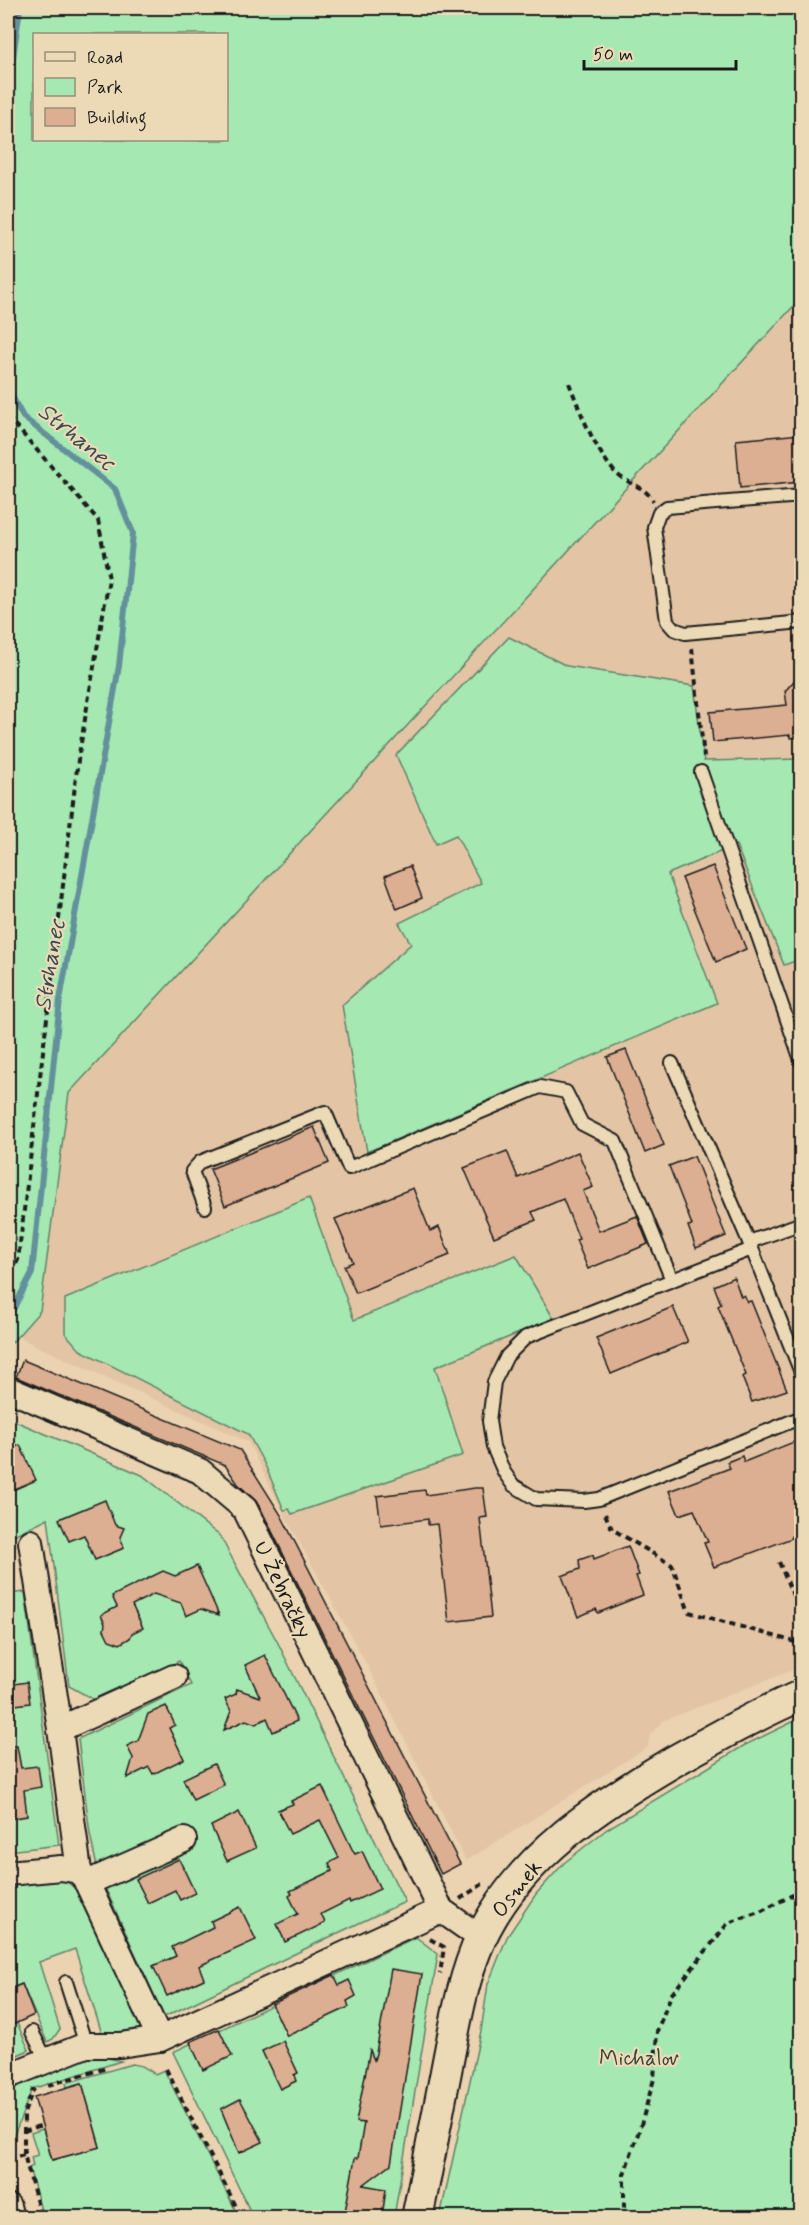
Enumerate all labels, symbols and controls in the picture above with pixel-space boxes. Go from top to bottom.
legend [33,33,228,141]
scale bar [584,33,736,71]
text: 50 m [593,43,633,67]
text: Road [87,46,123,70]
text: Park [87,76,123,100]
text: Building [87,106,147,132]
water label: Strhanec [31,396,123,479]
water label: Strhanec [28,916,73,1013]
street label: U Žebračky [247,1537,318,1643]
street label: Osmek [486,1854,549,1924]
park label: Michalov [599,2045,679,2073]

